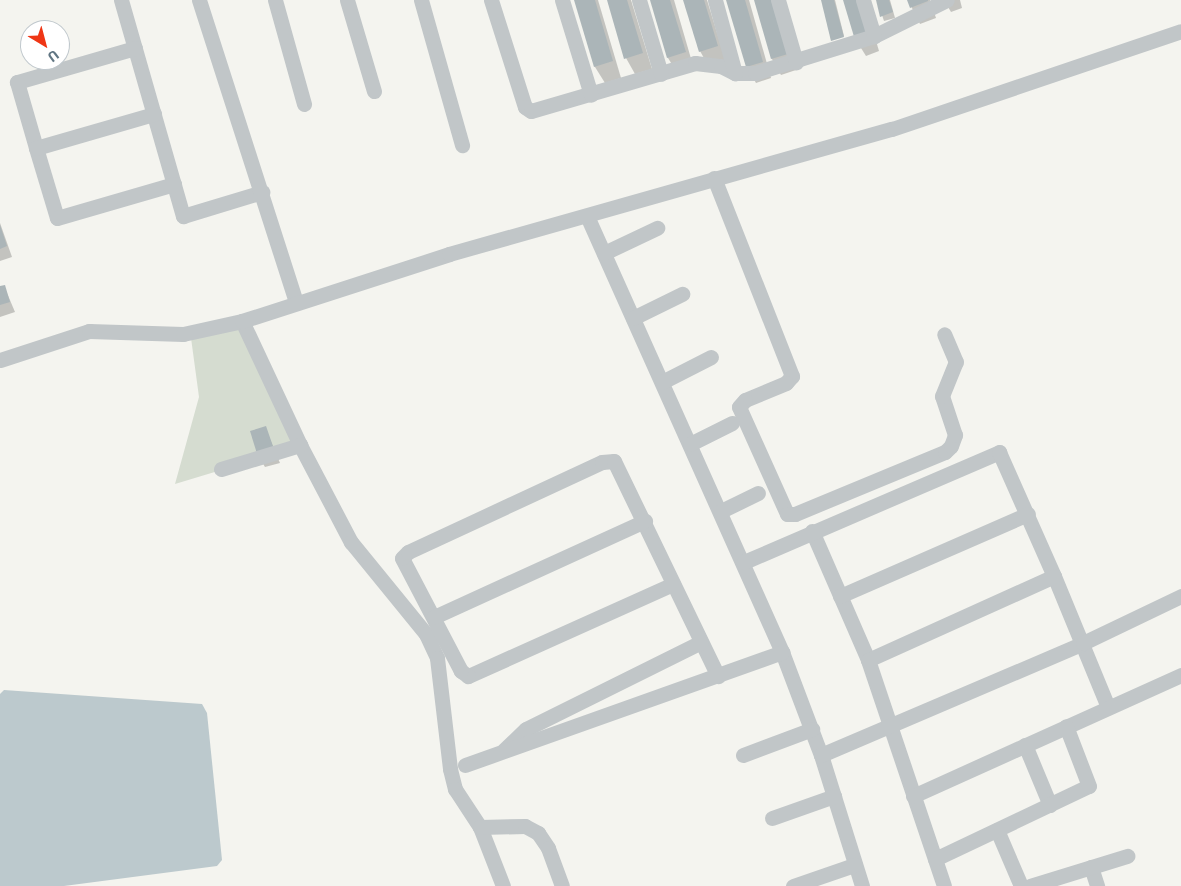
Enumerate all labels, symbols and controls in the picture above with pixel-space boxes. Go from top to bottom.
north arrow [20,20,70,70]
text: U [45,47,63,66]

